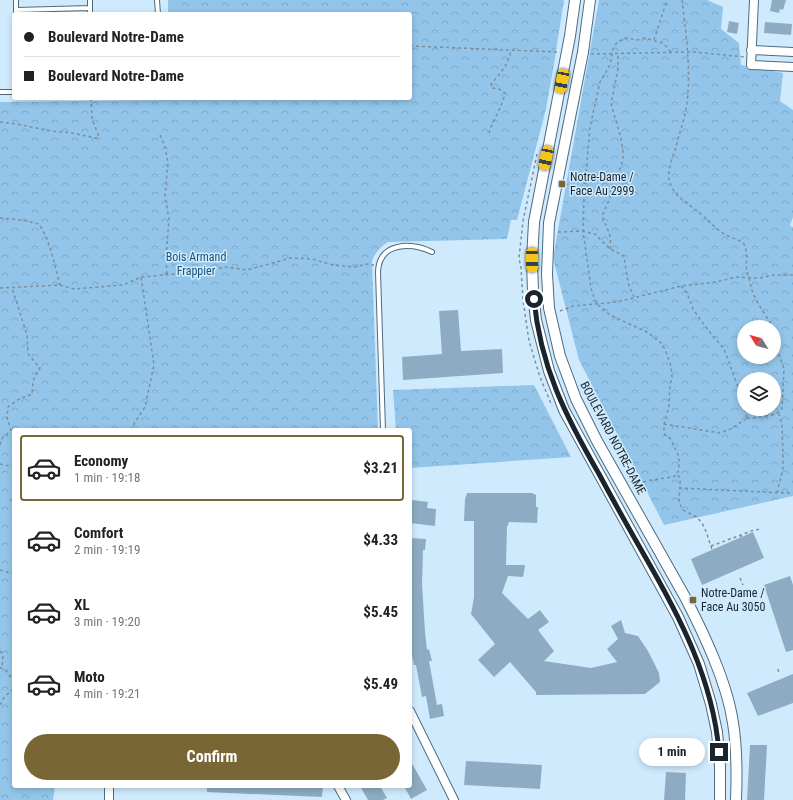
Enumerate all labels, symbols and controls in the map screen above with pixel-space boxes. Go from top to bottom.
text: Boulevard Notre-Dame [48,28,184,46]
text: Boulevard Notre-Dame [48,67,184,85]
car [554,68,570,94]
car [538,145,554,171]
place label: Notre-Dame / Face Au 2999 [570,170,634,198]
marker: Notre-Dame / Face Au 2999 [557,179,567,189]
car [526,248,538,272]
park label: Bois Armand Frappier [166,250,226,278]
route start [525,290,543,308]
north arrow [737,320,781,364]
map controls [737,320,781,416]
button: layers [737,372,781,416]
street label: BOULEVARD NOTRE-DAME [577,379,649,497]
icon: car [26,450,62,486]
text: Economy [74,452,128,470]
text: $3.21 [363,459,398,477]
text: 1 min · 19:18 [74,470,140,485]
icon: car [26,522,62,558]
text: Comfort [74,524,123,542]
text: $4.33 [363,531,398,549]
text: 2 min · 19:19 [74,542,140,557]
place label: Notre-Dame / Face Au 3050 [701,586,765,614]
icon: car [26,594,62,630]
marker: Notre-Dame / Face Au 3050 [688,595,698,605]
text: XL [74,596,90,614]
text: $5.45 [363,603,398,621]
text: 3 min · 19:20 [74,614,140,629]
icon: car [26,666,62,702]
text: Moto [74,668,105,686]
text: $5.49 [363,675,398,693]
text: 4 min · 19:21 [74,686,140,701]
button: Confirm [24,734,400,780]
callout: 1 min [639,738,705,766]
route end [710,743,728,761]
text: 1 min [658,744,686,759]

